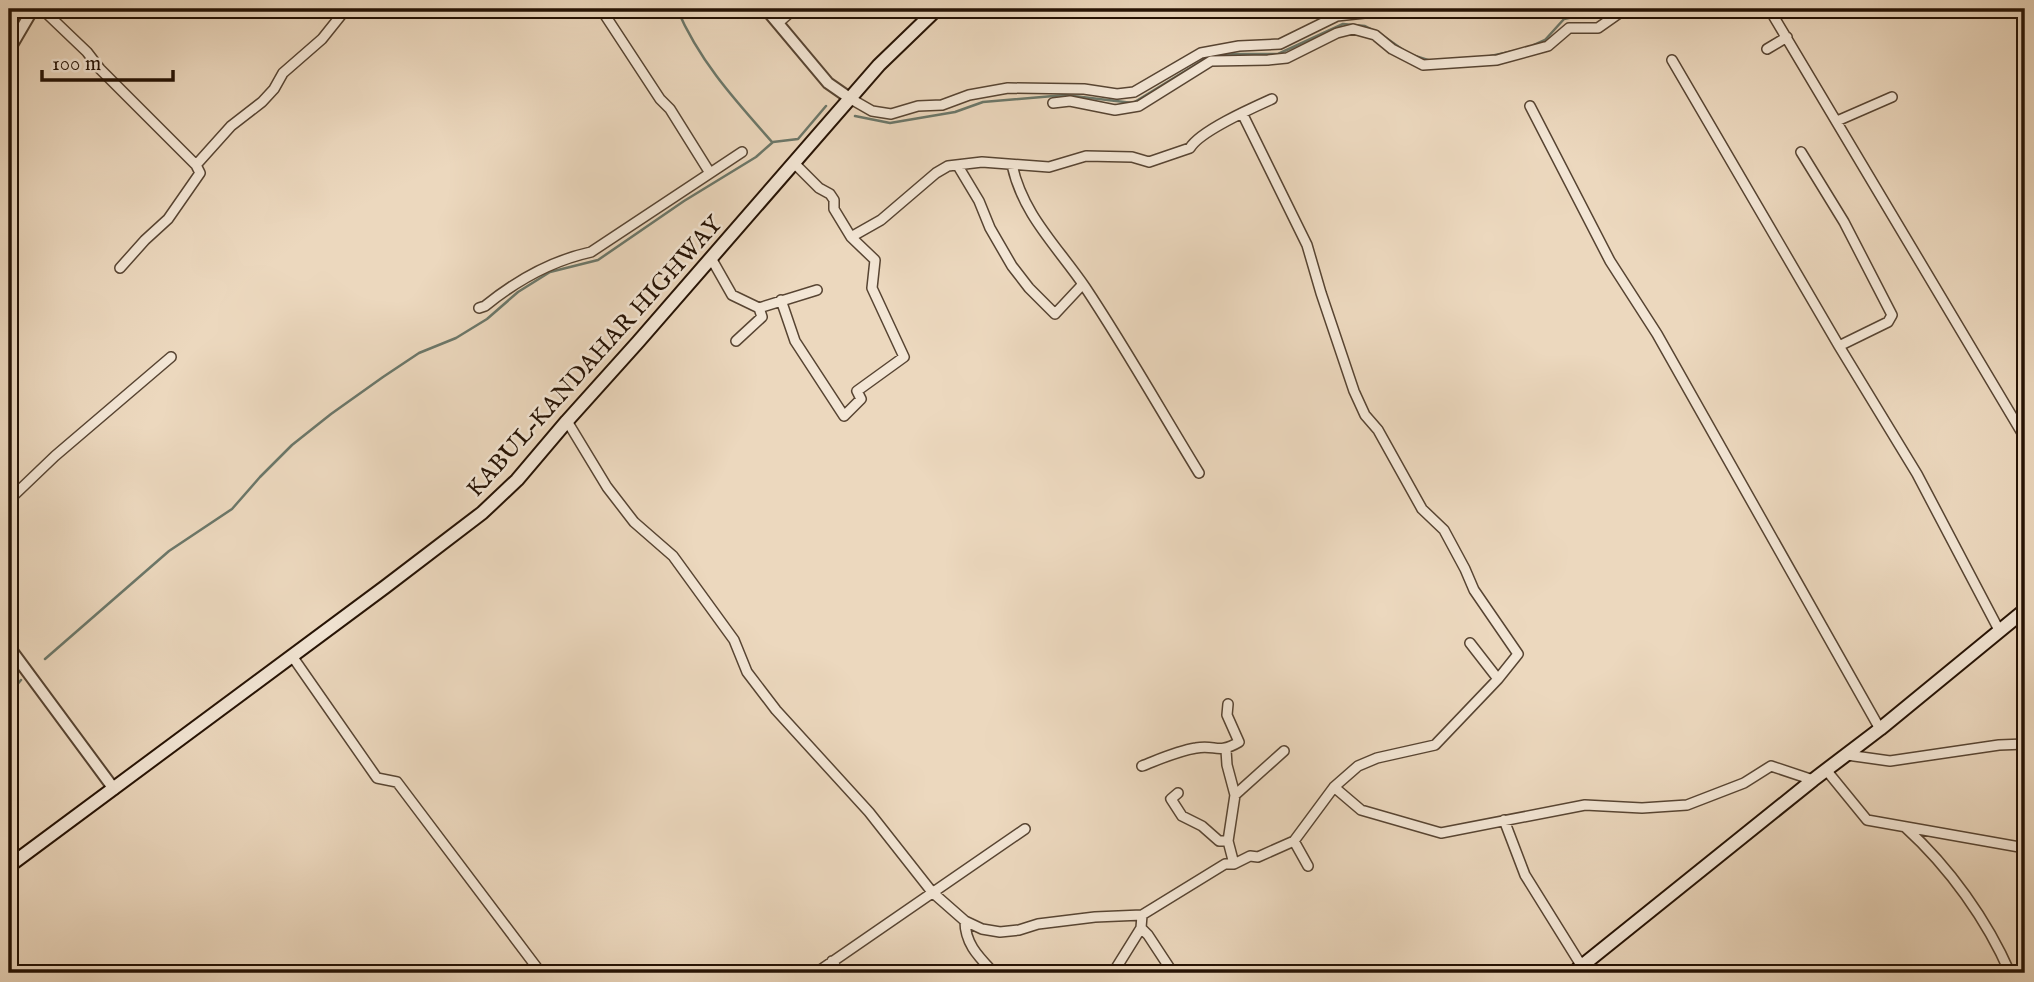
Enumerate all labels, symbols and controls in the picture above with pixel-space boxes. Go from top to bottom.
scale bar [42,38,173,82]
text: 100 m [52,51,101,78]
street label: KABUL–KANDAHAR HIGHWAY [460,209,731,504]

